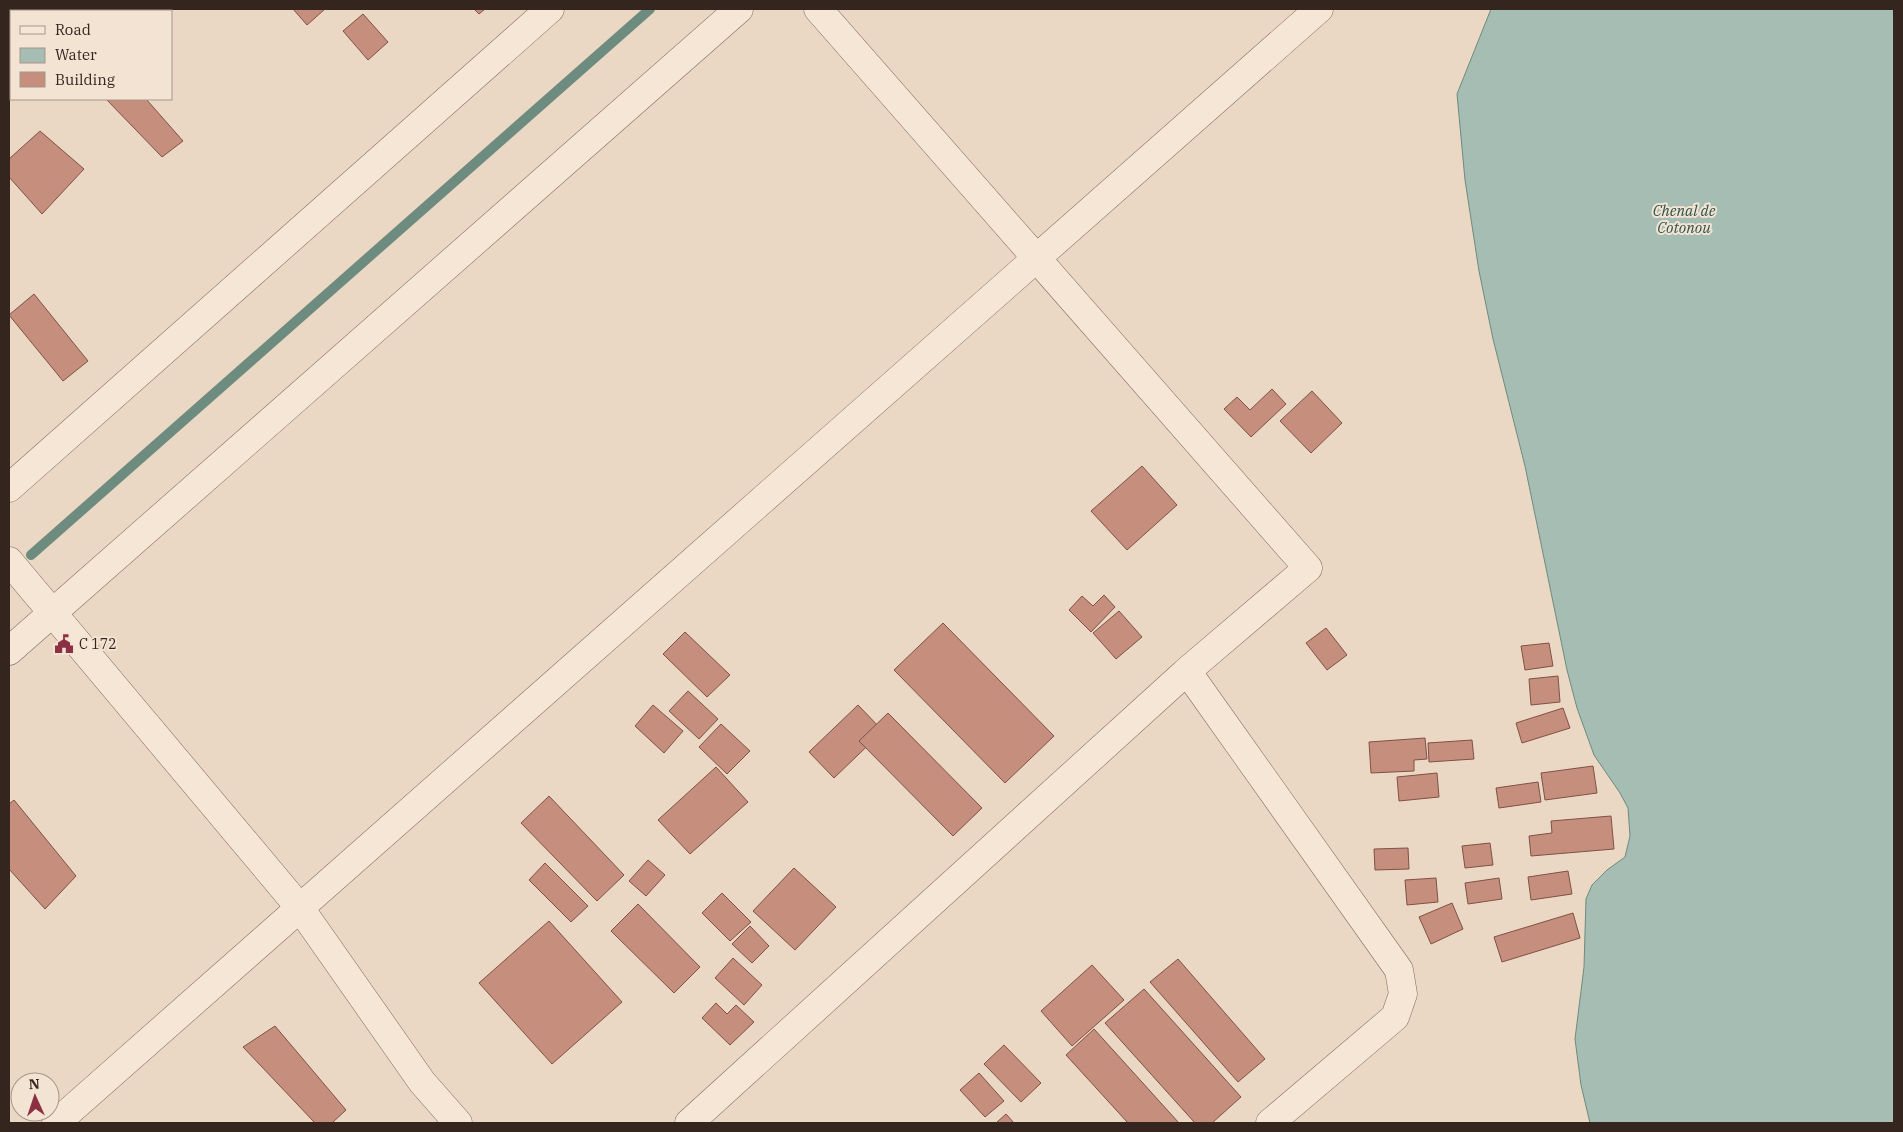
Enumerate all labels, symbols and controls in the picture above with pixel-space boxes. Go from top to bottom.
legend [10,10,172,100]
text: Road [55,20,91,39]
text: Water [55,45,97,64]
text: Building [55,70,115,89]
water label: Chenal de Cotonou [1653,201,1716,237]
public building icon: C 172 [53,633,75,655]
place label: C 172 [79,635,117,653]
north arrow [10,1072,60,1122]
text: N [28,1075,40,1093]

